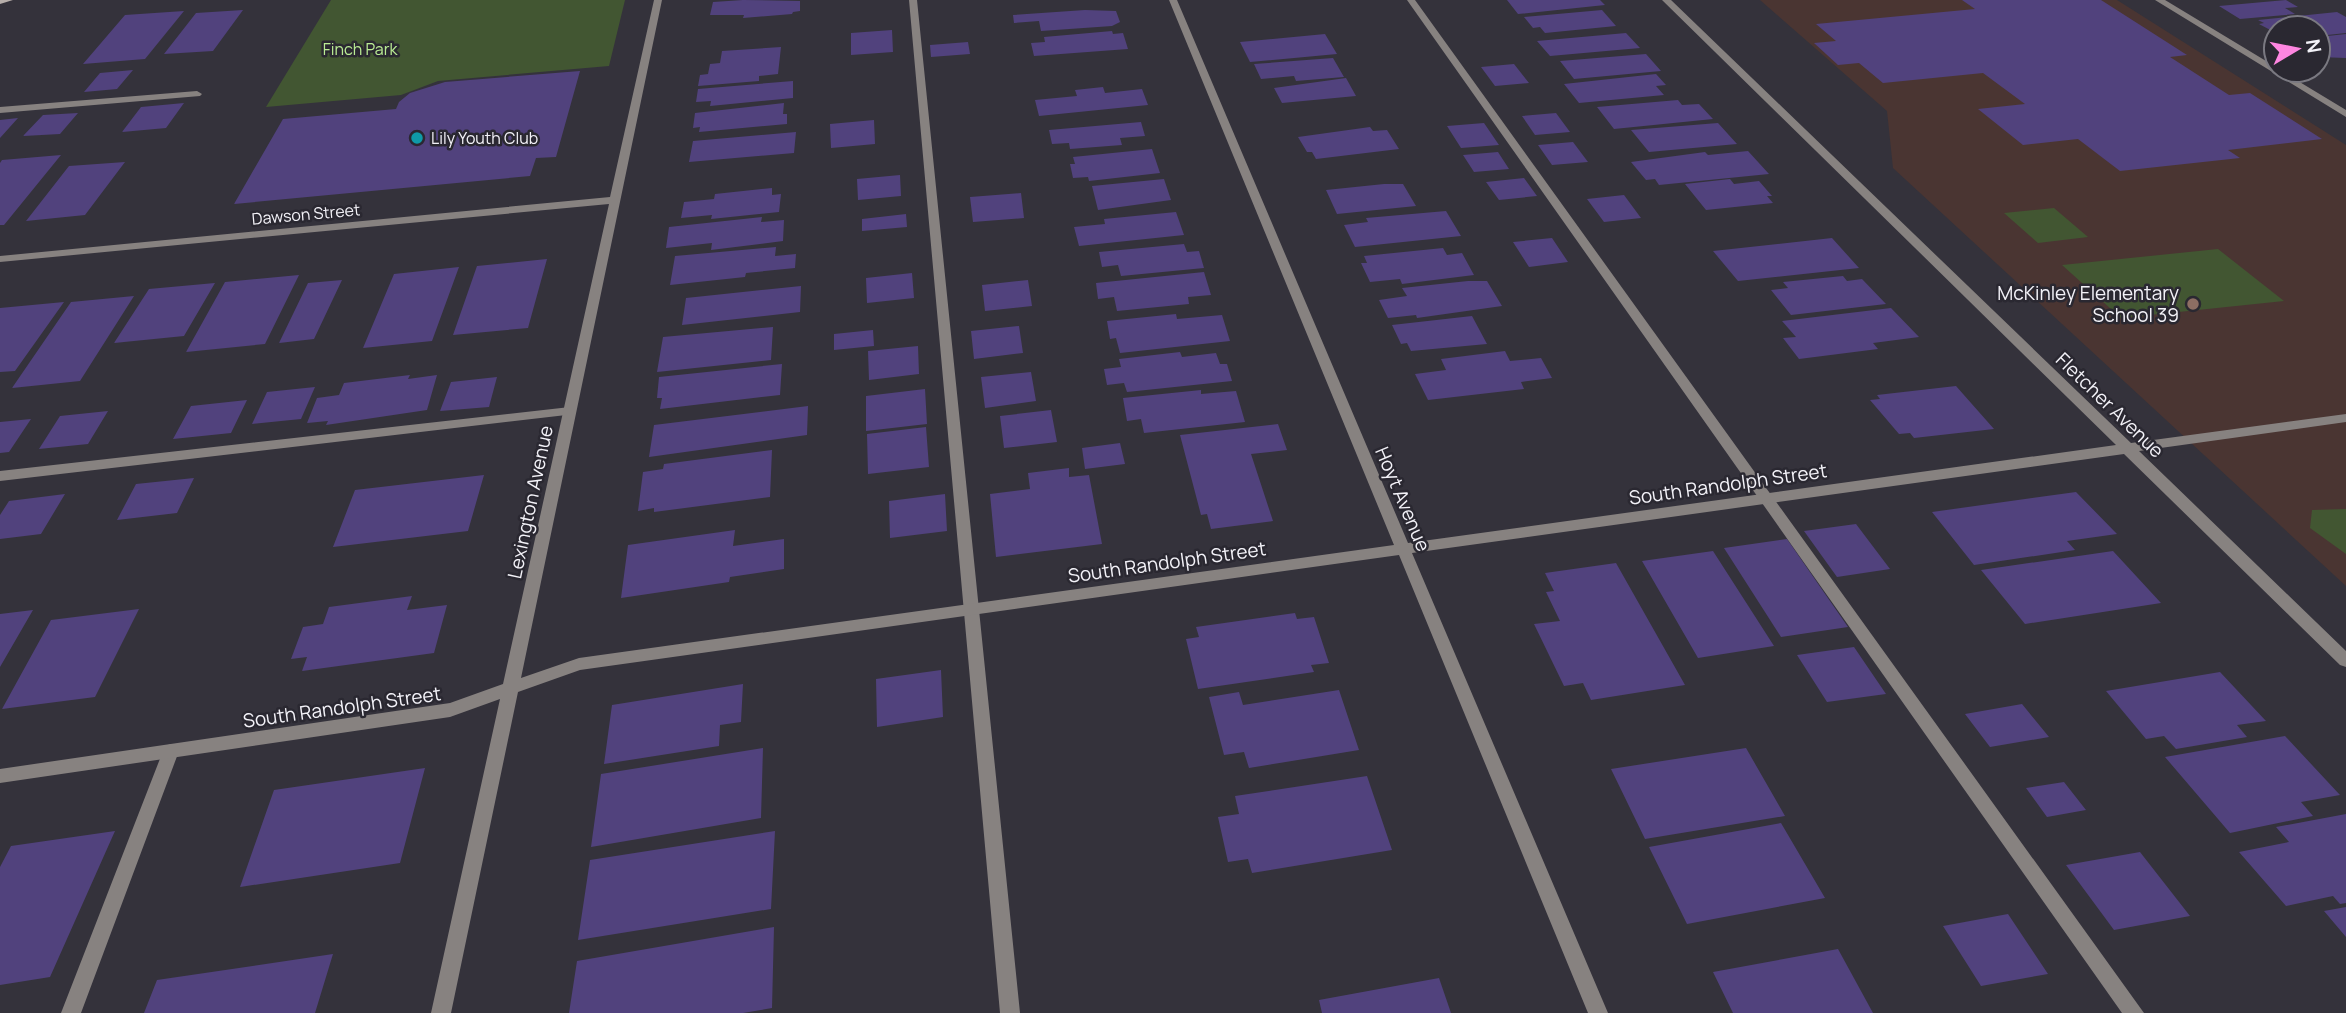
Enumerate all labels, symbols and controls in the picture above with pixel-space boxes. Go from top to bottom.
north arrow [2262,14,2332,84]
text: N [2300,37,2328,55]
park label: Finch Park [323,38,398,60]
place label: Lily Youth Club [431,127,538,149]
marker: Lily Youth Club [409,130,425,146]
street label: Dawson Street [251,198,361,230]
place label: McKinley Elementary School 39 [1997,280,2179,328]
marker: McKinley Elementary School 39 [2185,296,2201,312]
street label: Fletcher Avenue [2050,347,2170,463]
street label: Lexington Avenue [501,423,559,581]
street label: Hoyt Avenue [1369,443,1437,555]
street label: South Randolph Street [1627,457,1829,511]
street label: South Randolph Street [1066,535,1268,589]
street label: South Randolph Street [241,680,443,734]

